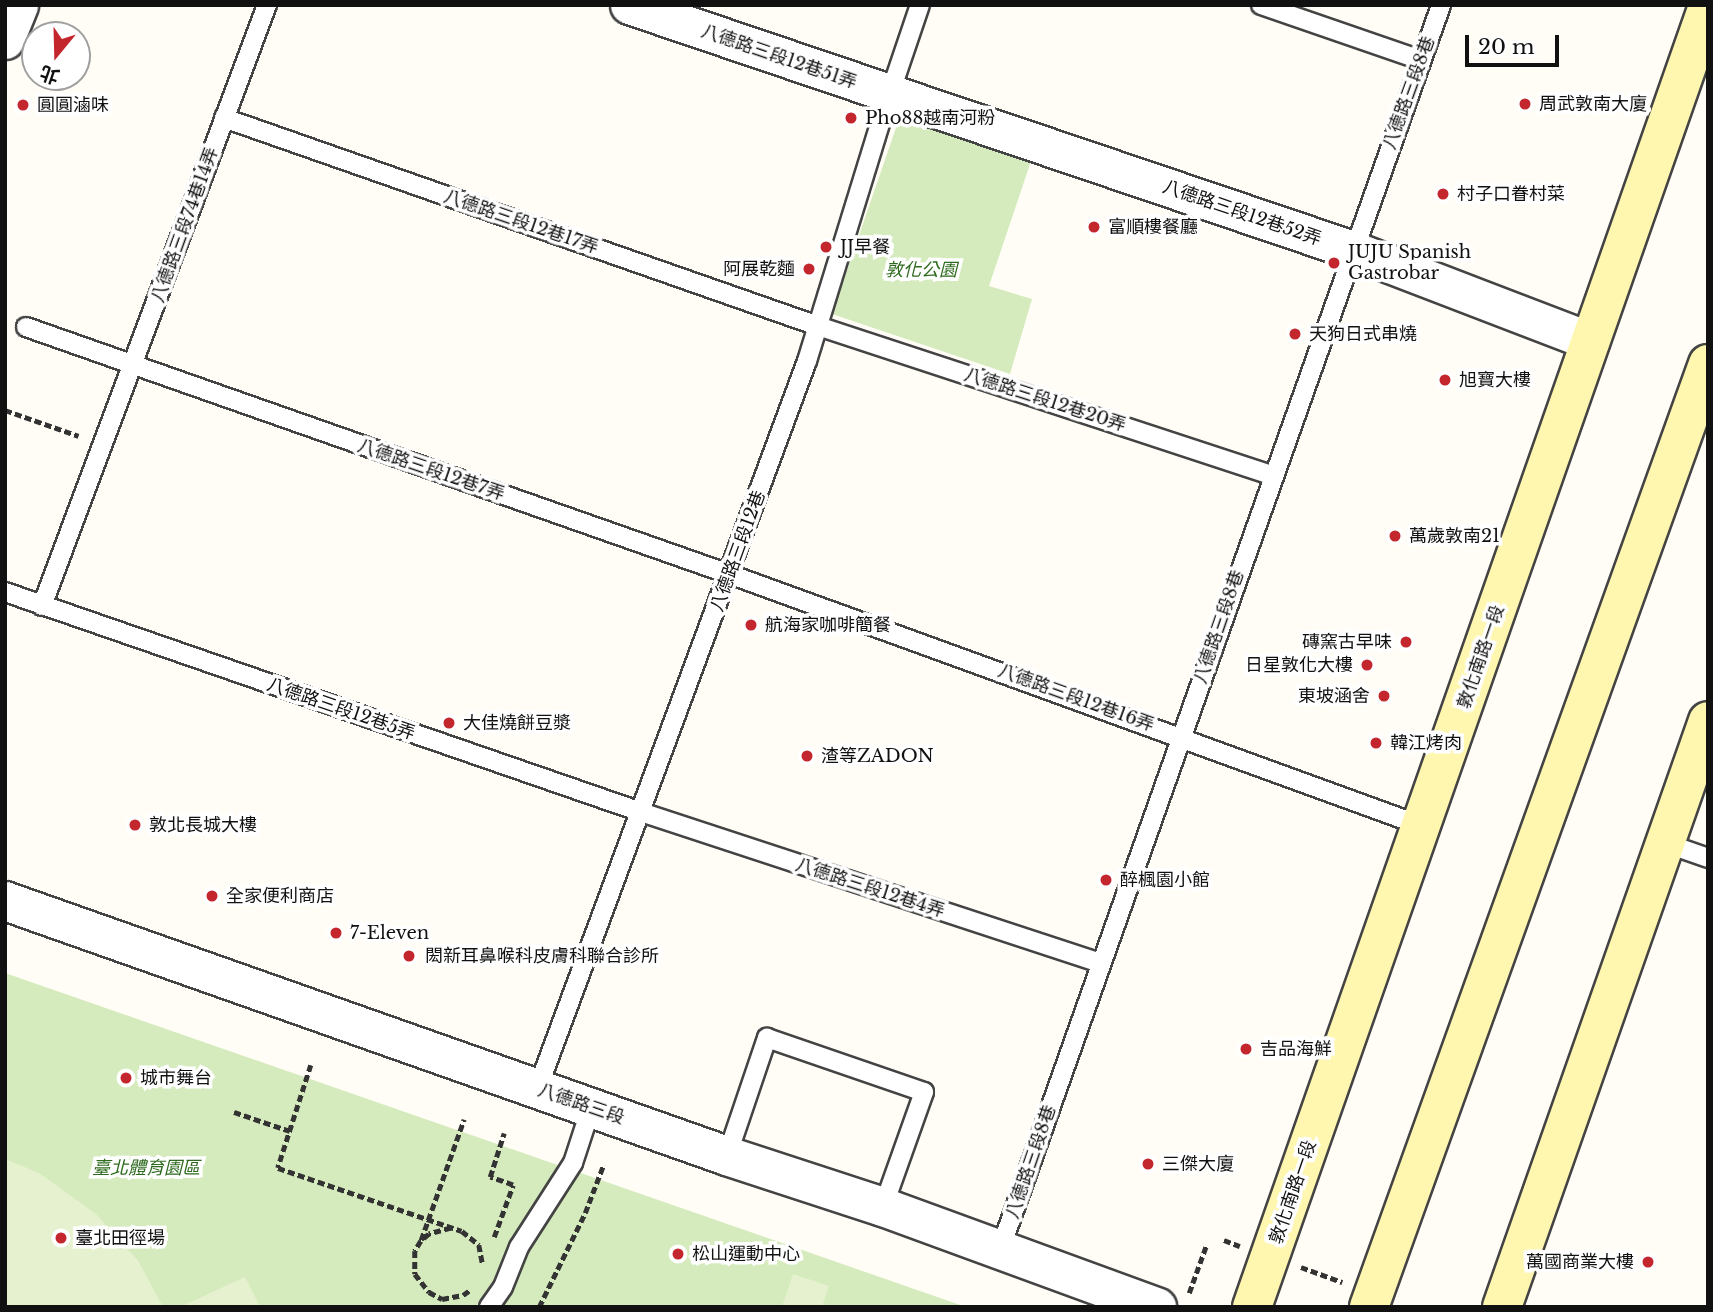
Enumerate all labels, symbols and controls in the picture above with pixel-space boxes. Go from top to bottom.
street label: 八德路三段12巷51弄 [698,20,860,94]
north arrow [21,21,91,91]
scale bar [1468,21,1562,65]
street label: 八德路三段8巷 [1379,33,1439,153]
text: 20 m [1478,34,1535,60]
text: 北 [37,60,62,88]
place label: 周武敦南大廈 [1539,93,1647,115]
place label: 圓圓滷味 [37,94,109,116]
marker: 周武敦南大廈 [1517,96,1533,112]
marker: 圓圓滷味 [15,97,31,113]
place label: Pho88越南河粉 [865,107,995,129]
marker: Pho88越南河粉 [843,110,859,126]
street label: 八德路三段74巷14弄 [147,144,223,306]
street label: 八德路三段12巷52弄 [1160,176,1324,250]
place label: 村子口眷村菜 [1457,183,1565,205]
street label: 八德路三段12巷17弄 [441,185,601,259]
marker: 村子口眷村菜 [1435,186,1451,202]
place label: 富順樓餐廳 [1108,216,1198,238]
marker: 富順樓餐廳 [1086,219,1102,235]
place label: JJ早餐 [840,236,890,258]
marker: JJ早餐 [818,239,834,255]
place label: JUJU Spanish Gastrobar [1348,242,1471,284]
marker: JUJU Spanish Gastrobar [1326,255,1342,271]
place label: 阿展乾麵 [723,258,795,280]
park label: 敦化公園 [885,259,957,281]
marker: 阿展乾麵 [801,261,817,277]
place label: 天狗日式串燒 [1309,323,1417,345]
marker: 天狗日式串燒 [1287,326,1303,342]
street label: 八德路三段12巷20弄 [961,364,1129,436]
place label: 旭寶大樓 [1459,369,1531,391]
marker: 旭寶大樓 [1437,372,1453,388]
street label: 八德路三段12巷7弄 [355,435,507,505]
street label: 八德路三段12巷 [706,488,770,614]
place label: 萬歲敦南21 [1409,525,1500,547]
marker: 萬歲敦南21 [1387,528,1403,544]
street label: 八德路三段8巷 [1189,567,1249,687]
street label: 敦化南路一段 [1453,602,1509,712]
place label: 航海家咖啡簡餐 [765,614,891,636]
marker: 航海家咖啡簡餐 [743,617,759,633]
place label: 磚窯古早味 [1302,631,1392,653]
marker: 磚窯古早味 [1398,634,1414,650]
place label: 日星敦化大樓 [1245,654,1353,676]
marker: 日星敦化大樓 [1359,657,1375,673]
street label: 八德路三段12巷16弄 [995,660,1157,736]
street label: 八德路三段12巷5弄 [264,674,418,744]
place label: 東坡涵舍 [1298,685,1370,707]
marker: 東坡涵舍 [1376,688,1392,704]
place label: 大佳燒餅豆漿 [463,712,571,734]
marker: 大佳燒餅豆漿 [441,715,457,731]
place label: 韓江烤肉 [1390,732,1462,754]
marker: 韓江烤肉 [1368,735,1384,751]
place label: 渣等ZADON [821,745,934,767]
marker: 渣等ZADON [799,748,815,764]
place label: 敦北長城大樓 [149,814,257,836]
marker: 敦北長城大樓 [127,817,143,833]
street label: 八德路三段12巷4弄 [793,854,947,922]
place label: 醉楓園小館 [1120,869,1210,891]
marker: 醉楓園小館 [1098,872,1114,888]
place label: 全家便利商店 [226,885,334,907]
marker: 全家便利商店 [204,888,220,904]
place label: 7-Eleven [350,922,429,944]
marker: 7-Eleven [328,925,344,941]
place label: 閎新耳鼻喉科皮膚科聯合診所 [425,945,659,967]
marker: 閎新耳鼻喉科皮膚科聯合診所 [399,946,419,966]
place label: 吉品海鮮 [1260,1038,1332,1060]
marker: 吉品海鮮 [1238,1041,1254,1057]
place label: 城市舞台 [140,1067,212,1089]
marker: 城市舞台 [118,1070,134,1086]
street label: 八德路三段 [535,1079,627,1129]
street label: 八德路三段8巷 [1001,1102,1061,1222]
street label: 敦化南路一段 [1265,1137,1321,1247]
place label: 三傑大廈 [1162,1153,1234,1175]
marker: 三傑大廈 [1140,1156,1156,1172]
park label: 臺北體育園區 [92,1157,200,1179]
place label: 臺北田徑場 [75,1227,165,1249]
marker: 臺北田徑場 [53,1230,69,1246]
place label: 松山運動中心 [692,1243,800,1265]
marker: 松山運動中心 [670,1246,686,1262]
place label: 萬國商業大樓 [1526,1251,1634,1273]
marker: 萬國商業大樓 [1640,1254,1656,1270]

